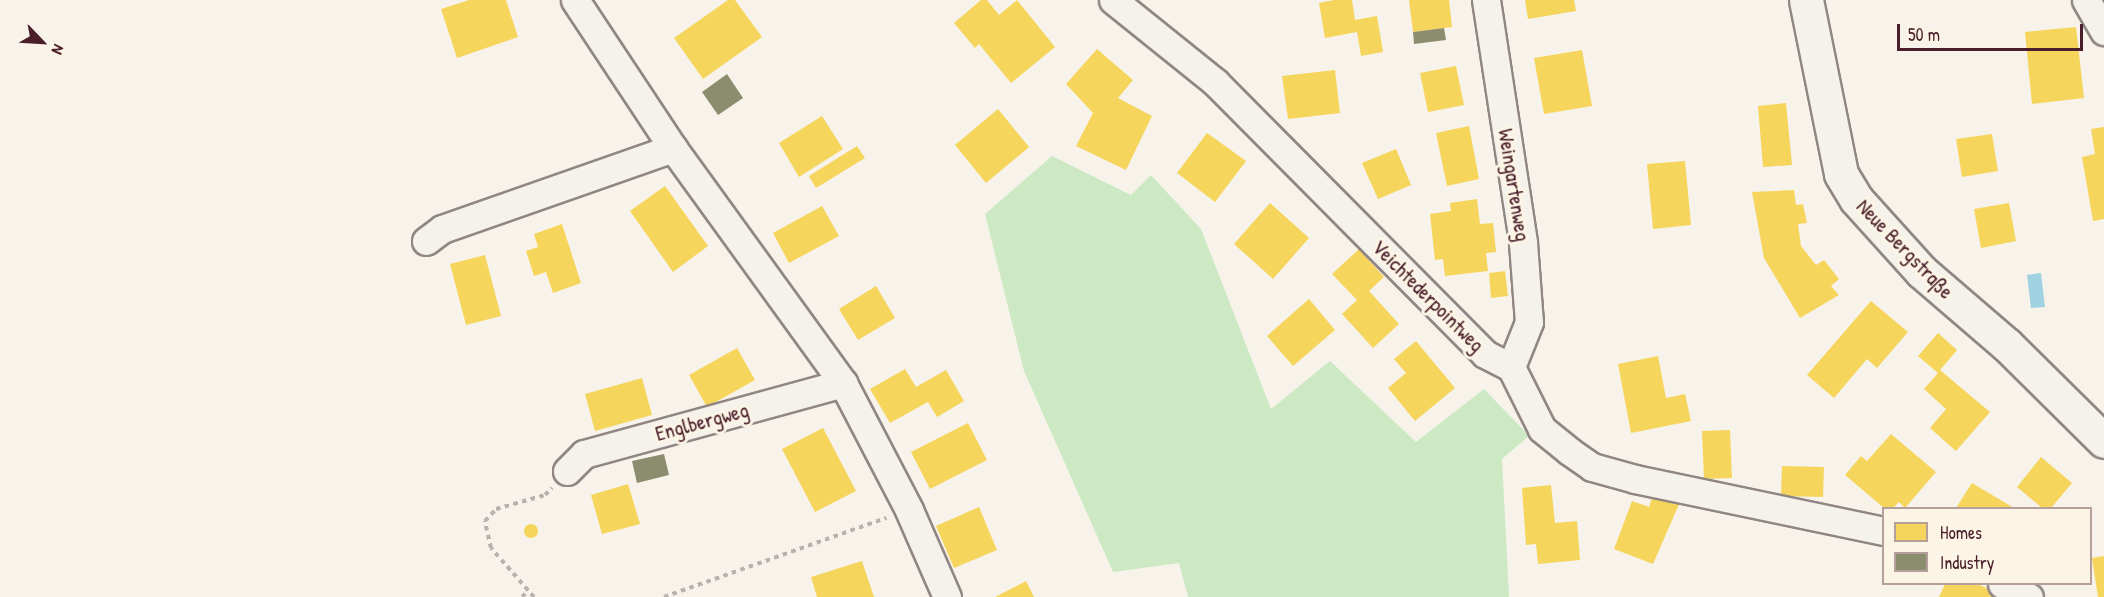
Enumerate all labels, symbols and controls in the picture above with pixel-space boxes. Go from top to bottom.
north arrow [12,12,72,72]
scale bar [1900,12,2086,50]
text: 50 m [1908,22,1940,47]
text: N [47,41,70,58]
street label: Weingartenweg [1493,127,1535,243]
street label: Neue Bergstraße [1851,194,1959,304]
street label: Veichtederpointweg [1367,235,1489,357]
street label: Englbergweg [653,397,751,447]
legend [1882,507,2092,585]
text: Homes [1940,520,1982,545]
text: Industry [1940,550,1994,575]

